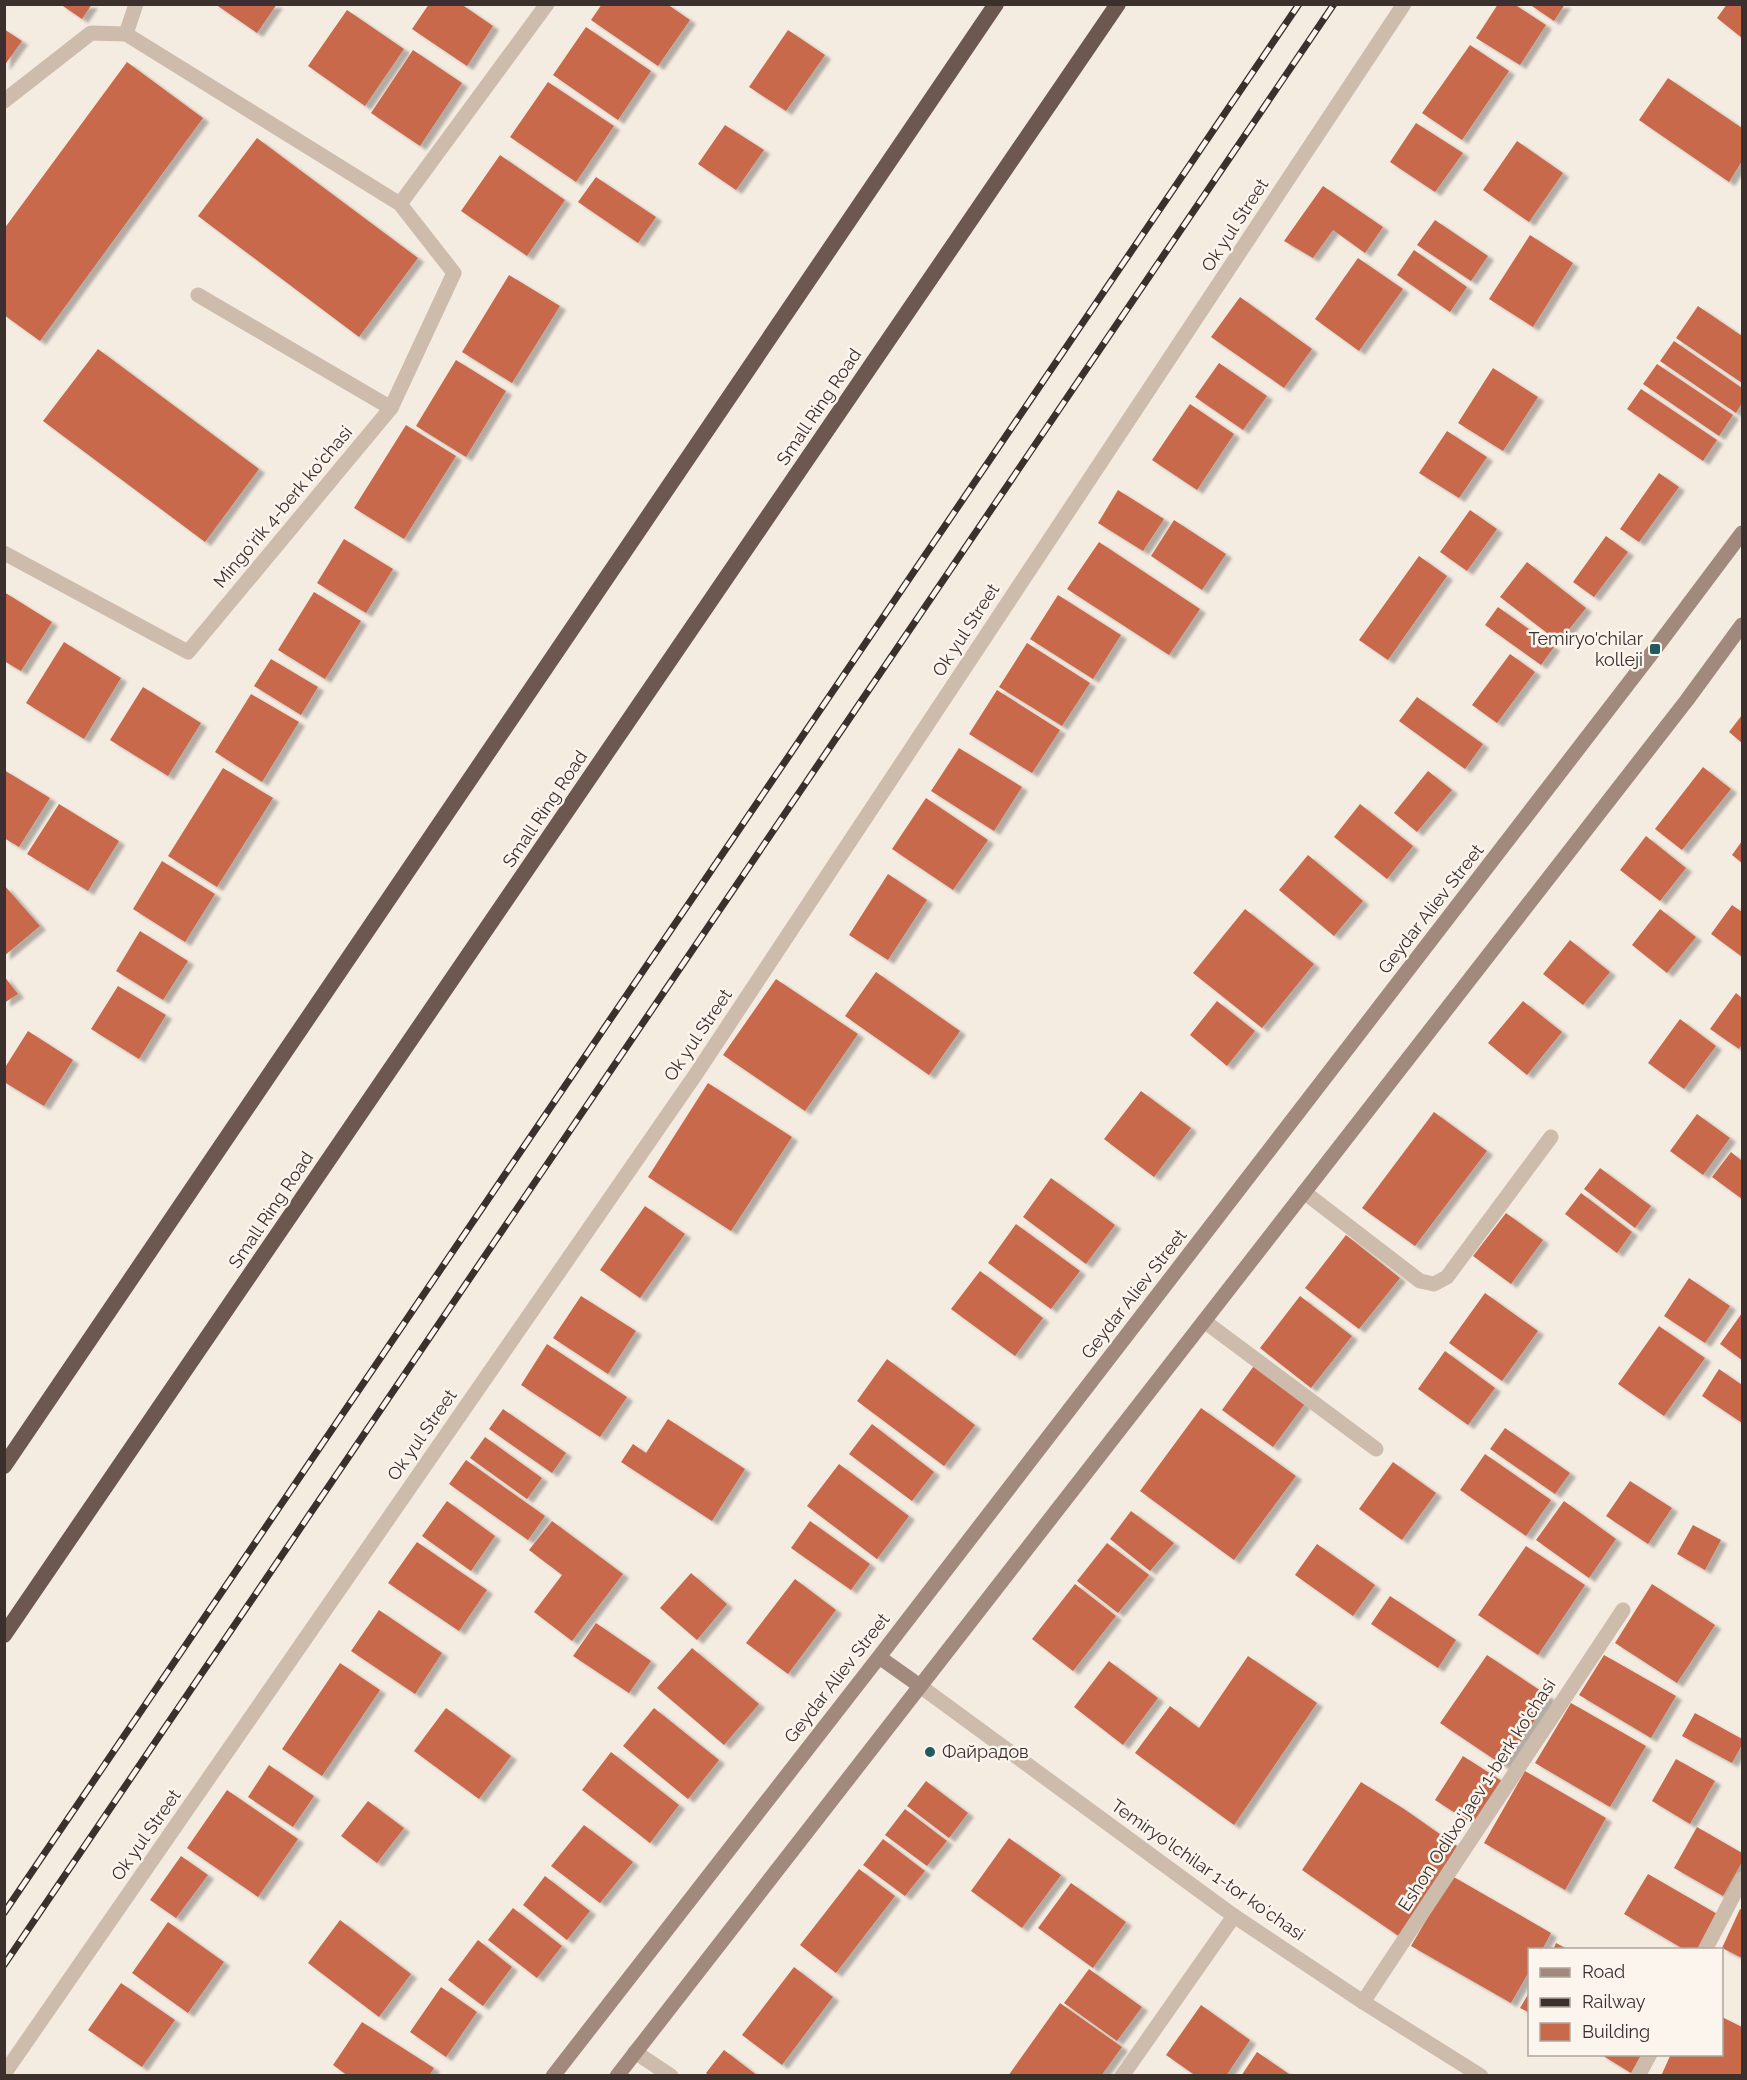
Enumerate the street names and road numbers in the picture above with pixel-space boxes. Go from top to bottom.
street label: Ok yul Street [1197,174,1272,275]
street label: Small Ring Road [772,344,865,469]
street label: Mingo'rik 4-berk ko'chasi [209,422,356,592]
street label: Ok yul Street [928,579,1003,680]
street label: Small Ring Road [498,746,591,871]
street label: Geydar Aliev Street [1374,840,1488,978]
street label: Ok yul Street [659,985,736,1085]
street label: Small Ring Road [224,1147,317,1272]
street label: Geydar Aliev Street [1077,1225,1191,1363]
street label: Ok yul Street [382,1385,461,1484]
street label: Geydar Aliev Street [780,1609,894,1747]
street label: Eshon Odilxo'jaev 1-berk ko'chasi [1394,1675,1560,1915]
street label: Ok yul Street [106,1785,185,1884]
street label: Temiryo‘lchilar 1-tor koʻchasi [1107,1795,1309,1945]

